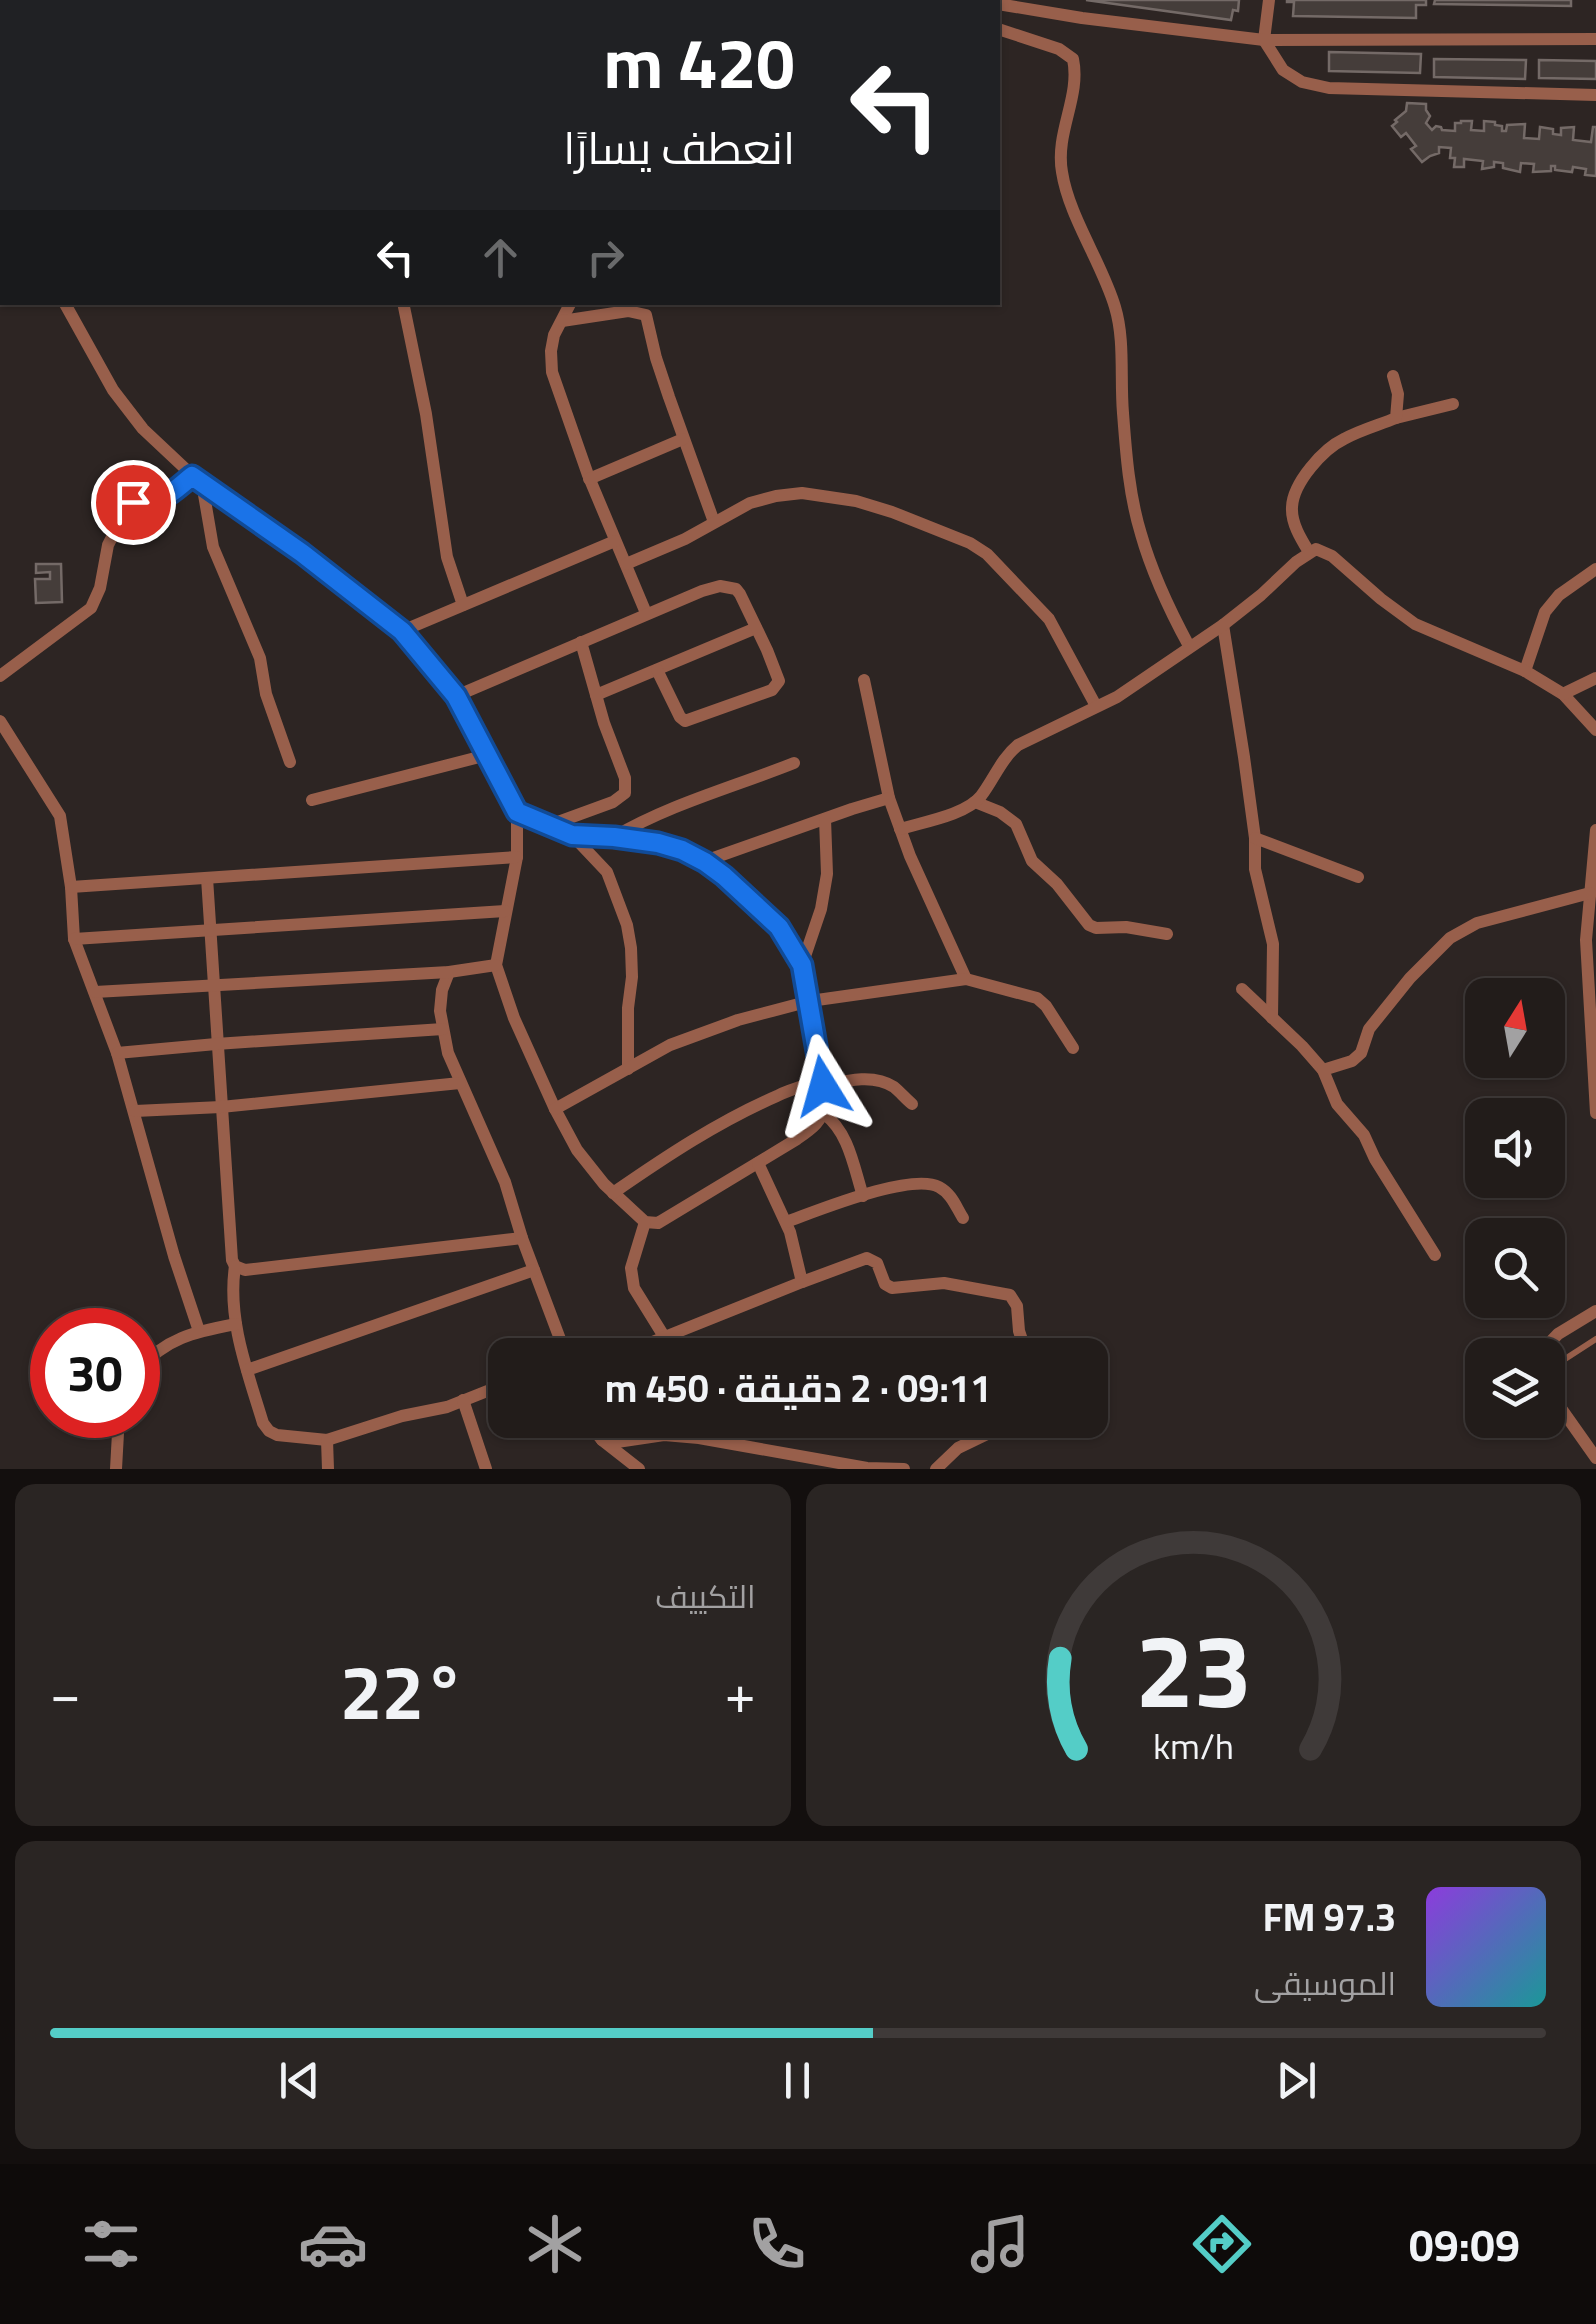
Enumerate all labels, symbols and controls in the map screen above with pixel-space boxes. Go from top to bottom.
text: 420 m [604,0,795,128]
icon: left [830,40,960,170]
text: انعطف يسارًا [563,105,795,190]
icon: left [368,230,423,285]
icon: ahead [473,230,528,285]
icon: right [578,230,633,285]
pin [91,460,176,545]
icon: arrive [106,475,161,530]
north arrow [1465,978,1565,1078]
map controls [1465,978,1565,1438]
position arrow [771,1034,875,1138]
button: sound [1465,1098,1565,1198]
button: search [1465,1218,1565,1318]
speed limit sign: 30 [30,1308,160,1438]
button: layers [1465,1338,1565,1438]
text: 09:11 · 2 دقيقة · 450 m [605,1352,991,1424]
text: التكييف [655,1566,756,1626]
text: 23 [1135,1571,1251,1766]
text: 22° [340,1621,465,1762]
text: − [50,1641,81,1744]
text: + [725,1641,755,1744]
text: km/h [1153,1712,1234,1779]
text: 97.3 FM [1263,1881,1396,1953]
text: الموسيقى [1254,1953,1396,2013]
icon: previous [272,2053,327,2108]
icon: pause [770,2053,825,2108]
icon: next [1269,2053,1324,2108]
text: 09:09 [1409,2202,1520,2287]
icon: filters [76,2209,146,2279]
icon: car [298,2209,368,2279]
icon: climate [520,2209,590,2279]
icon: phone [742,2209,812,2279]
icon: music [965,2209,1035,2279]
icon: directions [1187,2209,1257,2279]

